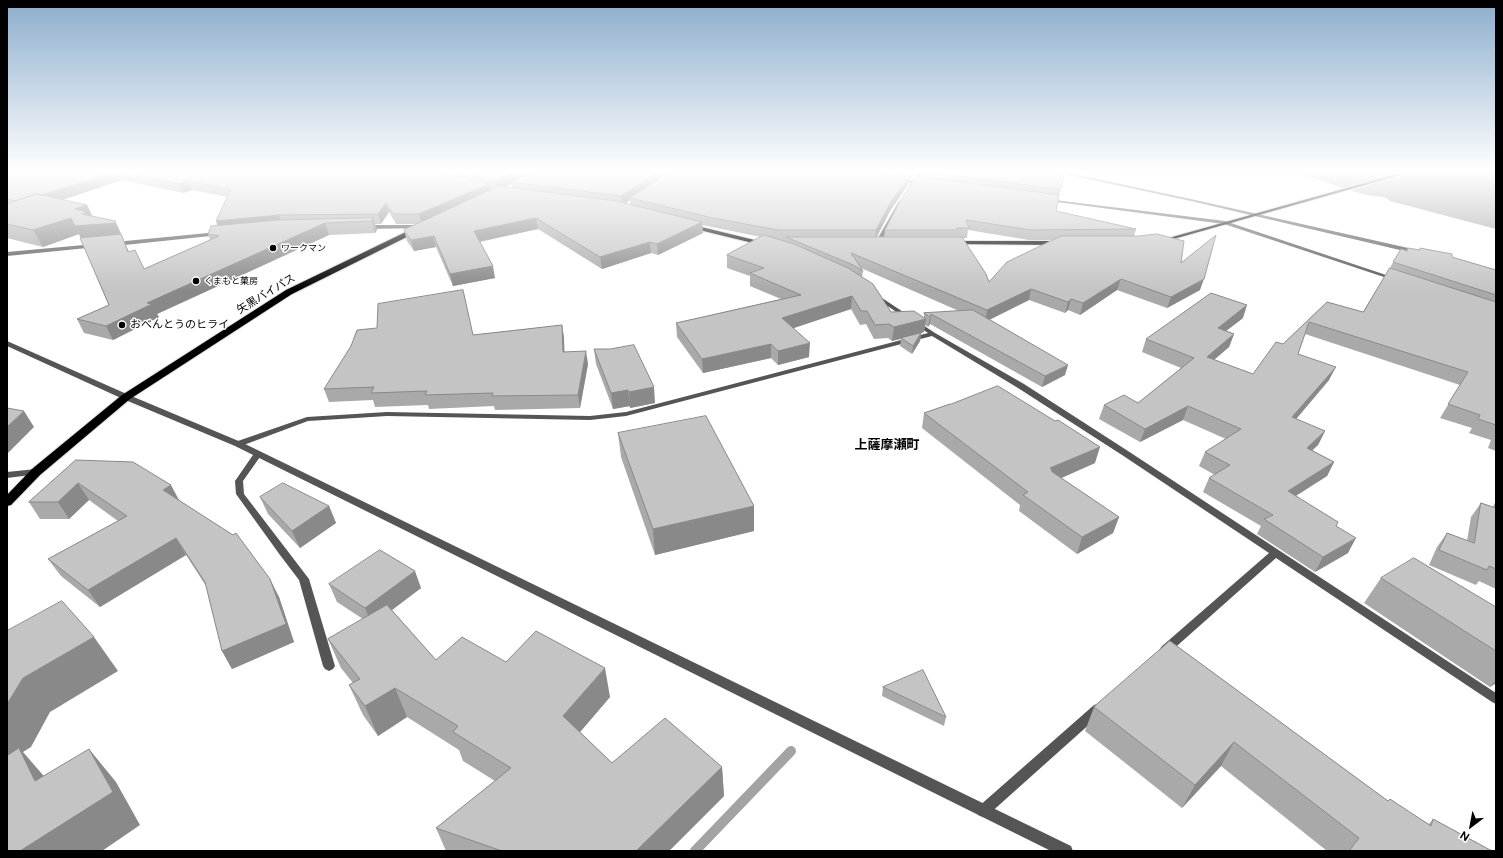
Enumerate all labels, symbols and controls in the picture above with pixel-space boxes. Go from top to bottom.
marker: ワークマン [268,243,278,253]
place label: ワークマン [281,243,326,253]
street label: 矢黒バイパス [234,271,298,317]
marker: くまもと菓房 [191,276,201,286]
place label: くまもと菓房 [204,276,258,286]
place label: おべんとうのヒライ [130,318,229,332]
marker: おべんとうのヒライ [117,320,127,330]
district label: 上薩摩瀬町 [855,437,919,453]
north arrow [1451,806,1491,846]
text: N [1458,829,1471,844]

